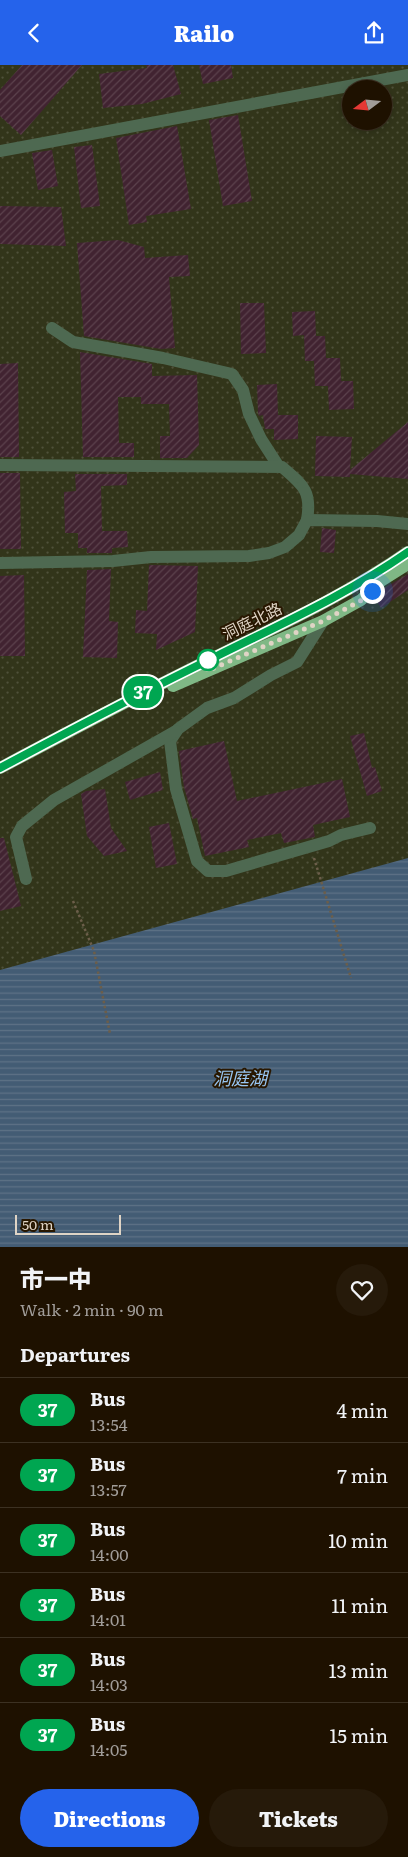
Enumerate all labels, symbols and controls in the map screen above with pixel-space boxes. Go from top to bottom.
text: Railo [174,16,234,49]
icon: back [20,19,48,47]
icon: share [360,19,388,47]
north arrow [342,80,392,130]
map controls [342,80,392,130]
your location [360,579,385,604]
street label: 洞庭北路 [218,595,286,645]
unlabelled marker [197,649,219,671]
line badge: 37 [120,676,166,708]
text: 37 [133,678,153,705]
water label: 洞庭湖 [213,1064,270,1091]
scale bar [15,1212,121,1235]
text: 50 m [22,1214,54,1234]
text: 市一中 [20,1260,92,1295]
button: heart [336,1264,388,1316]
text: Walk · 2 min · 90 m [20,1297,164,1321]
text: Departures [20,1340,130,1368]
text: Bus [90,1384,125,1412]
text: 37 [38,1396,57,1423]
text: 4 min [336,1396,388,1424]
text: 13:54 [90,1412,127,1436]
text: Bus [90,1449,125,1477]
text: 37 [38,1461,57,1488]
text: 7 min [337,1461,388,1489]
text: 13:57 [90,1477,127,1501]
text: Bus [90,1514,125,1542]
text: 37 [38,1526,57,1553]
text: 10 min [328,1526,388,1554]
text: 14:00 [90,1542,129,1566]
text: Bus [90,1579,125,1607]
text: 37 [38,1591,57,1618]
text: 11 min [331,1591,388,1619]
text: 14:01 [90,1607,126,1631]
text: Bus [90,1644,125,1672]
text: 37 [38,1656,57,1683]
text: 13 min [329,1656,388,1684]
text: 14:03 [90,1672,128,1696]
text: Bus [90,1709,125,1737]
text: 37 [38,1721,57,1748]
text: 15 min [329,1721,388,1749]
text: 14:05 [90,1737,127,1761]
button: Directions [20,1789,199,1847]
button: Tickets [209,1789,388,1847]

